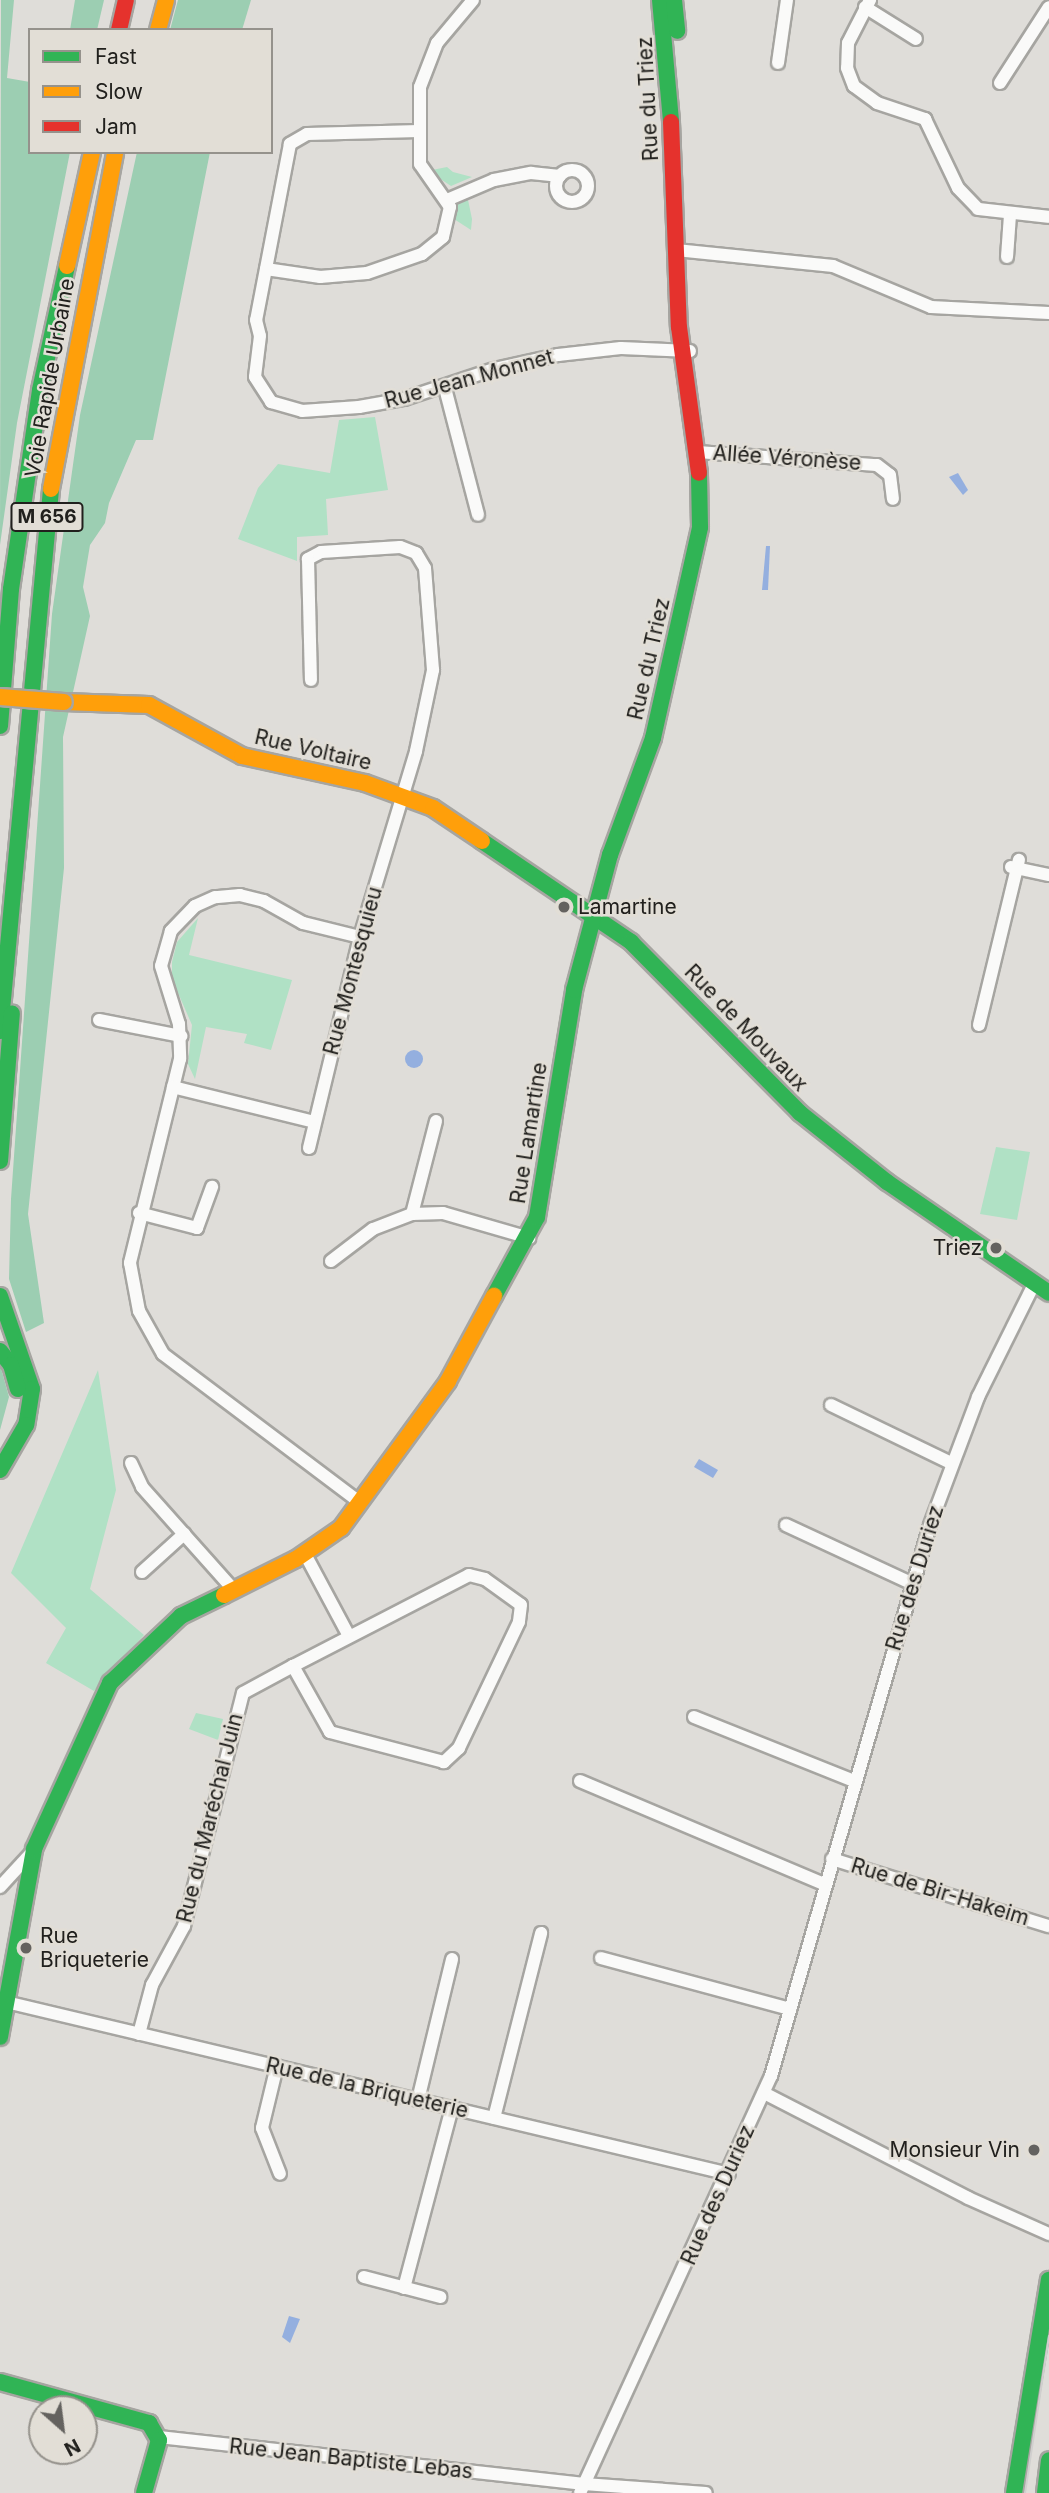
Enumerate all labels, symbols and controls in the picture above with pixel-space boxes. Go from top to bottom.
legend [28,28,273,154]
street label: Rue du Triez [632,36,664,162]
text: Fast [95,44,137,69]
text: Slow [95,79,143,104]
text: Jam [95,114,137,139]
street label: Voie Rapide Urbaine [20,276,80,480]
street label: Rue Jean Monnet [382,344,556,414]
street label: Allée Véronèse [712,440,862,476]
road number: M 656 [10,502,84,532]
street label: Rue du Triez [623,596,675,722]
street label: Rue Voltaire [252,724,374,776]
street label: Rue Montesquieu [318,884,388,1058]
place label: Lamartine [578,894,677,920]
marker: Lamartine [556,899,572,915]
street label: Rue de Mouvaux [679,959,813,1097]
street label: Rue Lamartine [505,1061,553,1205]
place label: Triez [933,1235,982,1261]
marker: Triez [988,1240,1004,1256]
street label: Rue des Duriez [881,1502,949,1654]
street label: Rue du Maréchal Juin [172,1711,248,1925]
street label: Rue de Bir-Hakeim [848,1853,1032,1931]
place label: Rue Briqueterie [40,1923,149,1973]
marker: Rue Briqueterie [18,1940,34,1956]
street label: Rue de la Briqueterie [263,2052,471,2124]
street label: Rue des Duriez [676,2121,760,2269]
place label: Monsieur Vin [889,2137,1020,2163]
marker: Monsieur Vin [1026,2142,1042,2158]
north arrow [28,2395,98,2465]
text: N [60,2434,84,2461]
street label: Rue Jean Baptiste Lebas [228,2434,474,2484]

